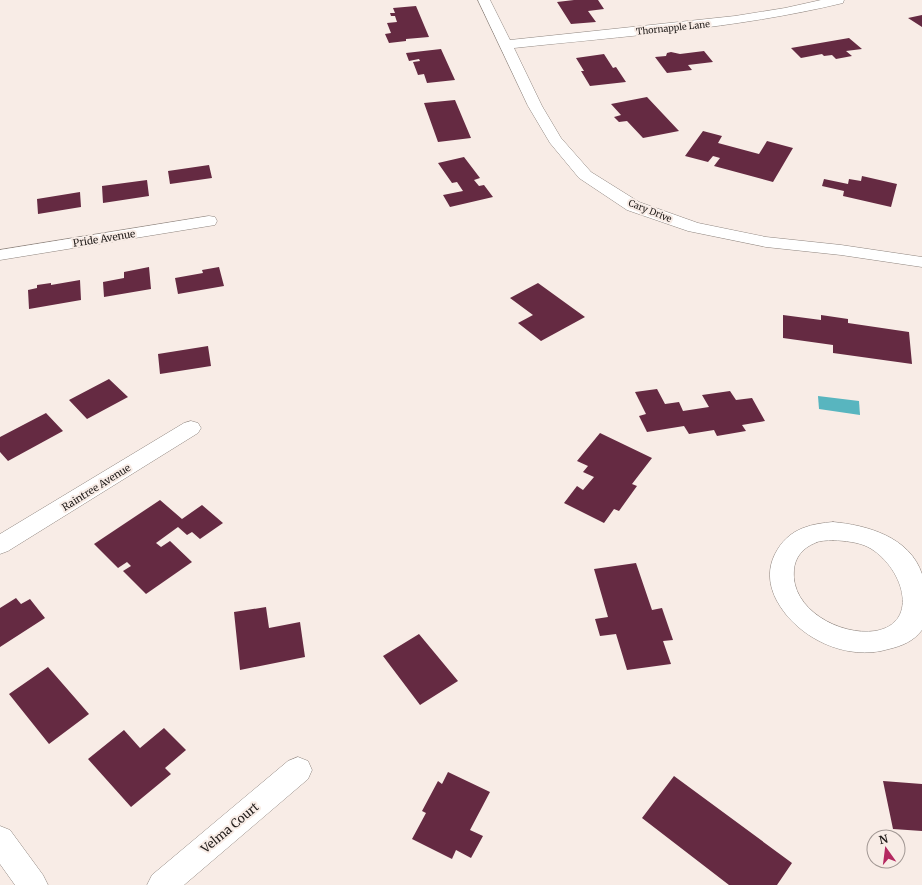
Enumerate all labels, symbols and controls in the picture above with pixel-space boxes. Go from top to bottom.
street label: Thornapple Lane [635,18,711,37]
street label: Cary Drive [627,197,674,224]
street label: Pride Avenue [72,227,136,250]
street label: Raintree Avenue [60,461,133,514]
street label: Velma Court [197,799,262,857]
north arrow [866,829,906,869]
text: N [878,831,890,847]

